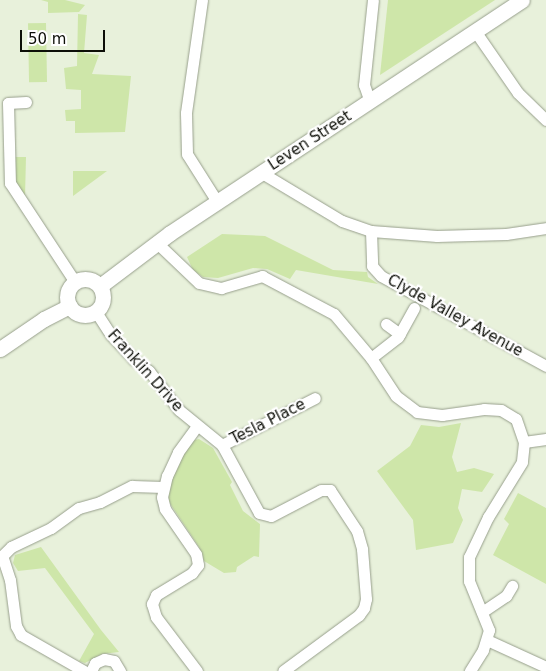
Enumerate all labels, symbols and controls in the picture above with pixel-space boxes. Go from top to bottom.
scale bar [22,20,108,52]
text: 50 m [28,30,66,48]
street label: Leven Street [265,108,355,174]
street label: Clyde Valley Avenue [384,271,526,361]
street label: Franklin Drive [104,326,186,416]
street label: Tesla Place [228,395,308,449]

